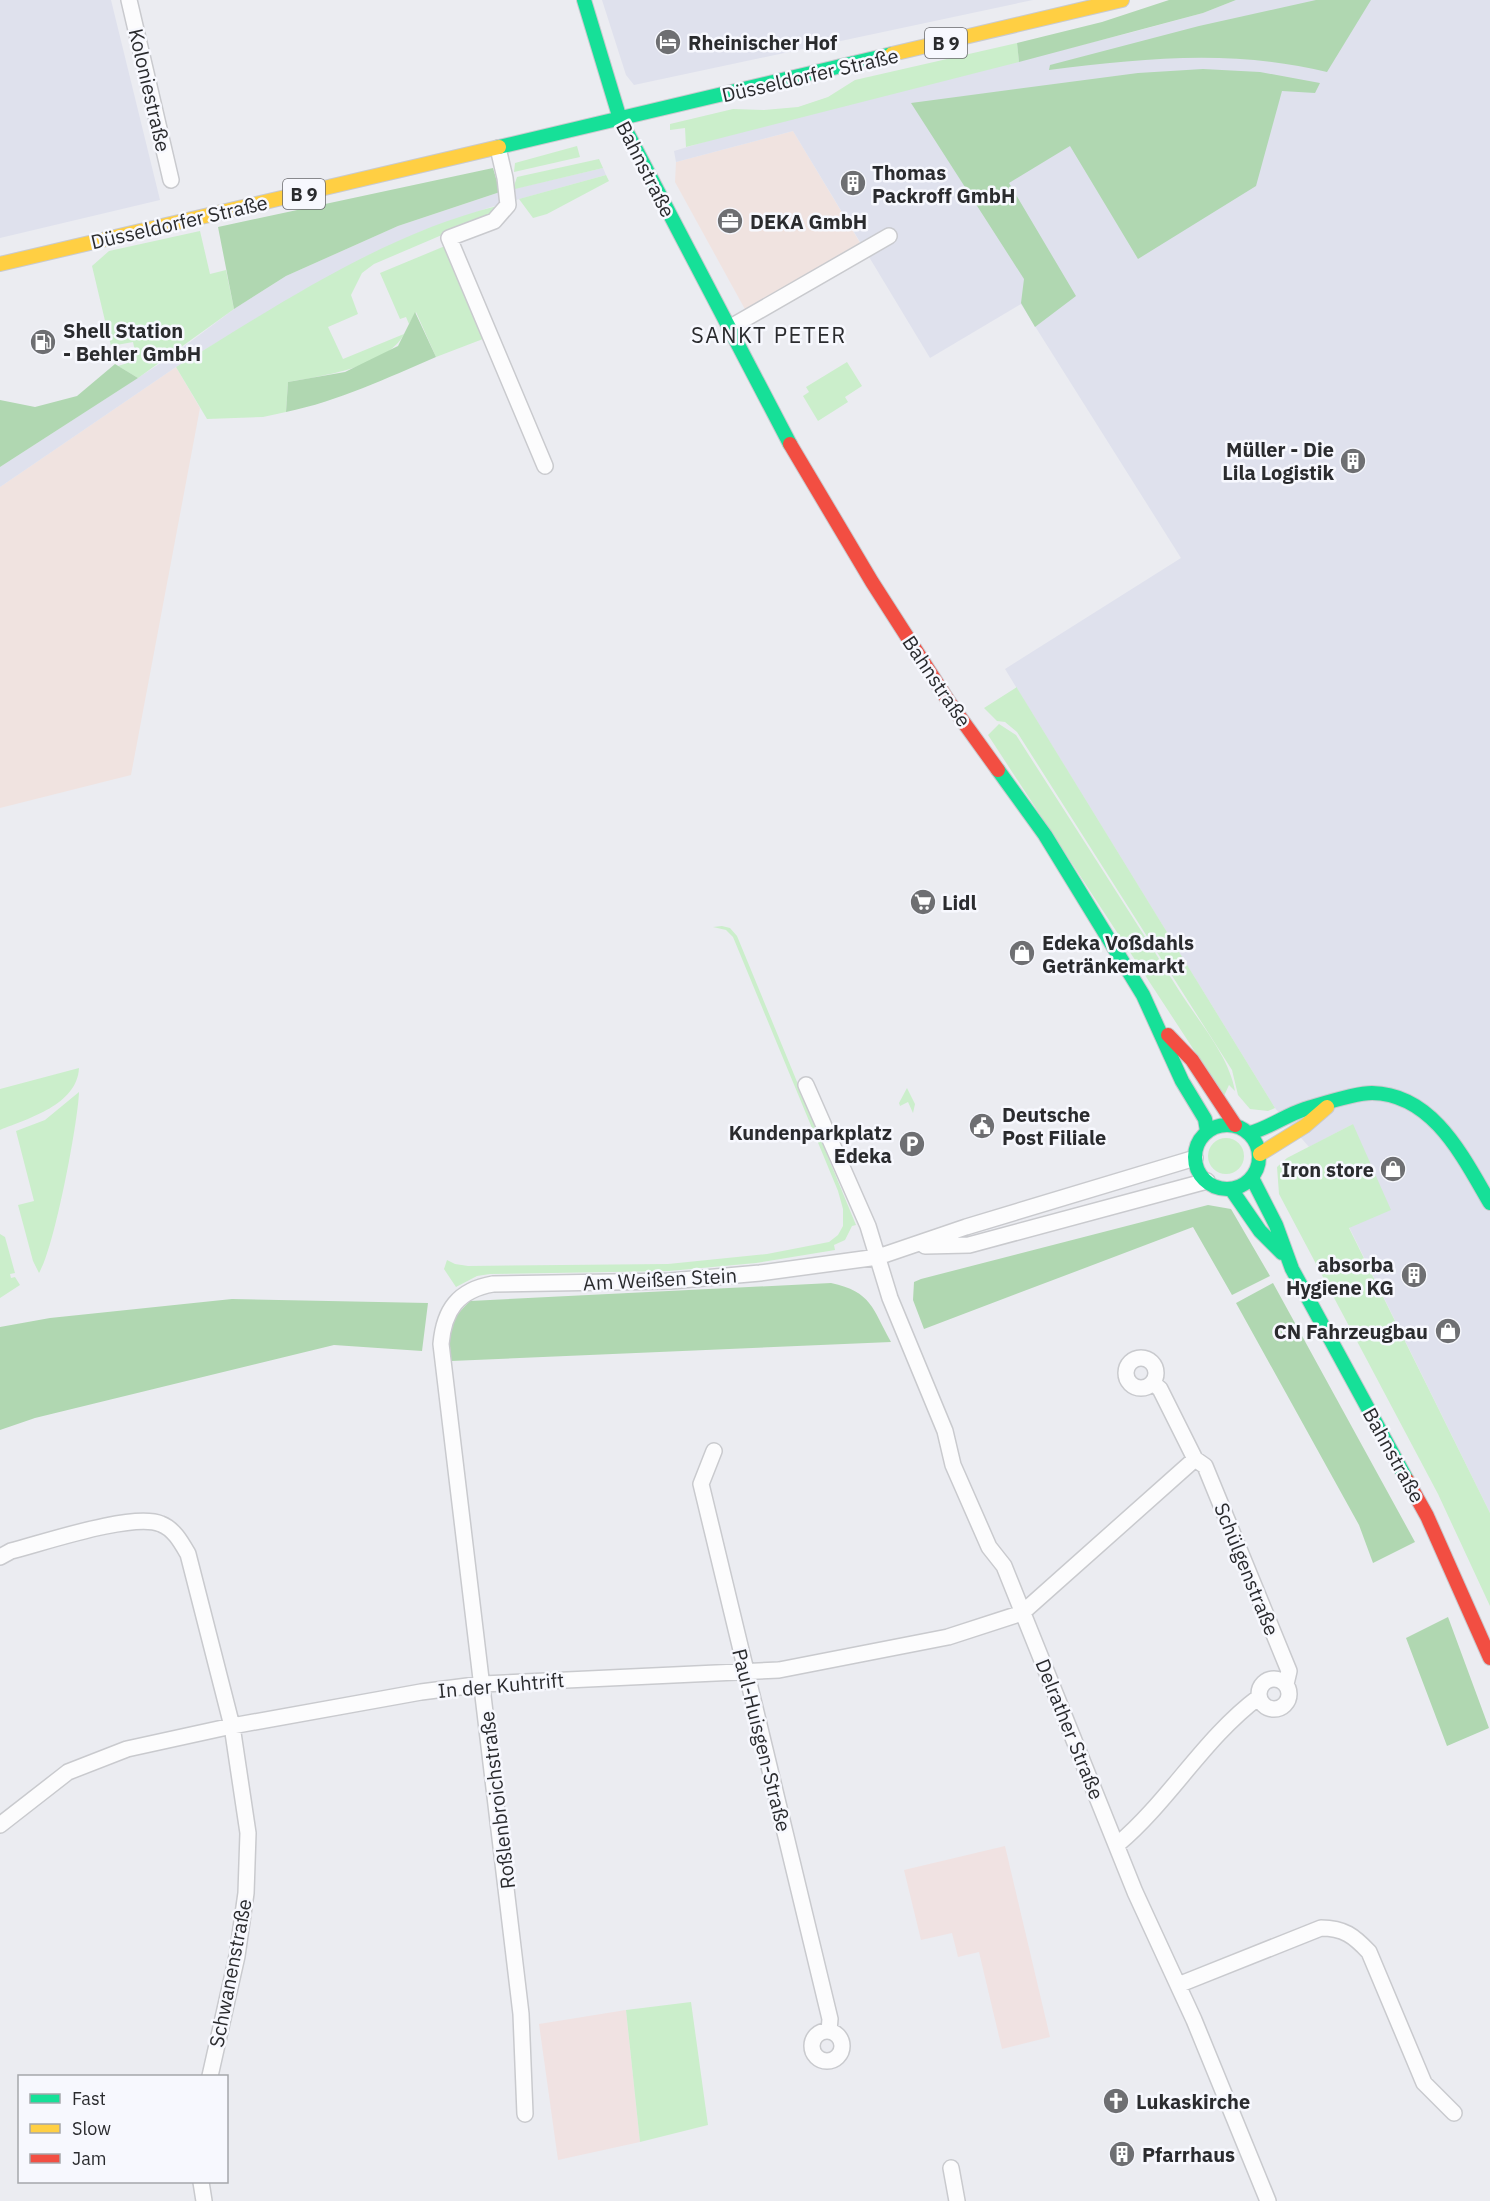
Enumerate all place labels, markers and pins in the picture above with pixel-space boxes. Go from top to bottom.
hotel icon: Rheinischer Hof [653,27,683,57]
place label: Rheinischer Hof [688,29,837,56]
place label: Thomas Packroff GmbH [872,159,1015,209]
building icon: Thomas Packroff GmbH [838,168,868,198]
office icon: DEKA GmbH [715,206,745,236]
place label: DEKA GmbH [750,208,867,235]
place label: Shell Station - Behler GmbH [63,317,201,367]
fuel station icon: Shell Station - Behler GmbH [28,327,58,357]
place label: Müller - Die Lila Logistik [1222,436,1334,486]
building icon: Müller - Die Lila Logistik [1338,446,1368,476]
supermarket icon: Lidl [908,887,938,917]
place label: Lidl [942,889,977,916]
place label: Edeka Voßdahls Getränkemarkt [1042,929,1194,979]
shop icon: Edeka Voßdahls Getränkemarkt [1007,938,1037,968]
place label: Deutsche Post Filiale [1002,1101,1106,1151]
public building icon: Deutsche Post Filiale [967,1111,997,1141]
place label: Kundenparkplatz Edeka [729,1119,892,1169]
parking icon: Kundenparkplatz Edeka [897,1129,927,1159]
shop icon: Iron store [1378,1154,1408,1184]
place label: Iron store [1281,1156,1374,1183]
place label: absorba Hygiene KG [1286,1251,1394,1301]
building icon: absorba Hygiene KG [1399,1260,1429,1290]
shop icon: CN Fahrzeugbau [1433,1316,1463,1346]
place label: CN Fahrzeugbau [1274,1318,1428,1345]
church icon: Lukaskirche [1101,2086,1131,2116]
place label: Lukaskirche [1136,2088,1250,2115]
building icon: Pfarrhaus [1107,2139,1137,2169]
place label: Pfarrhaus [1142,2141,1235,2168]

